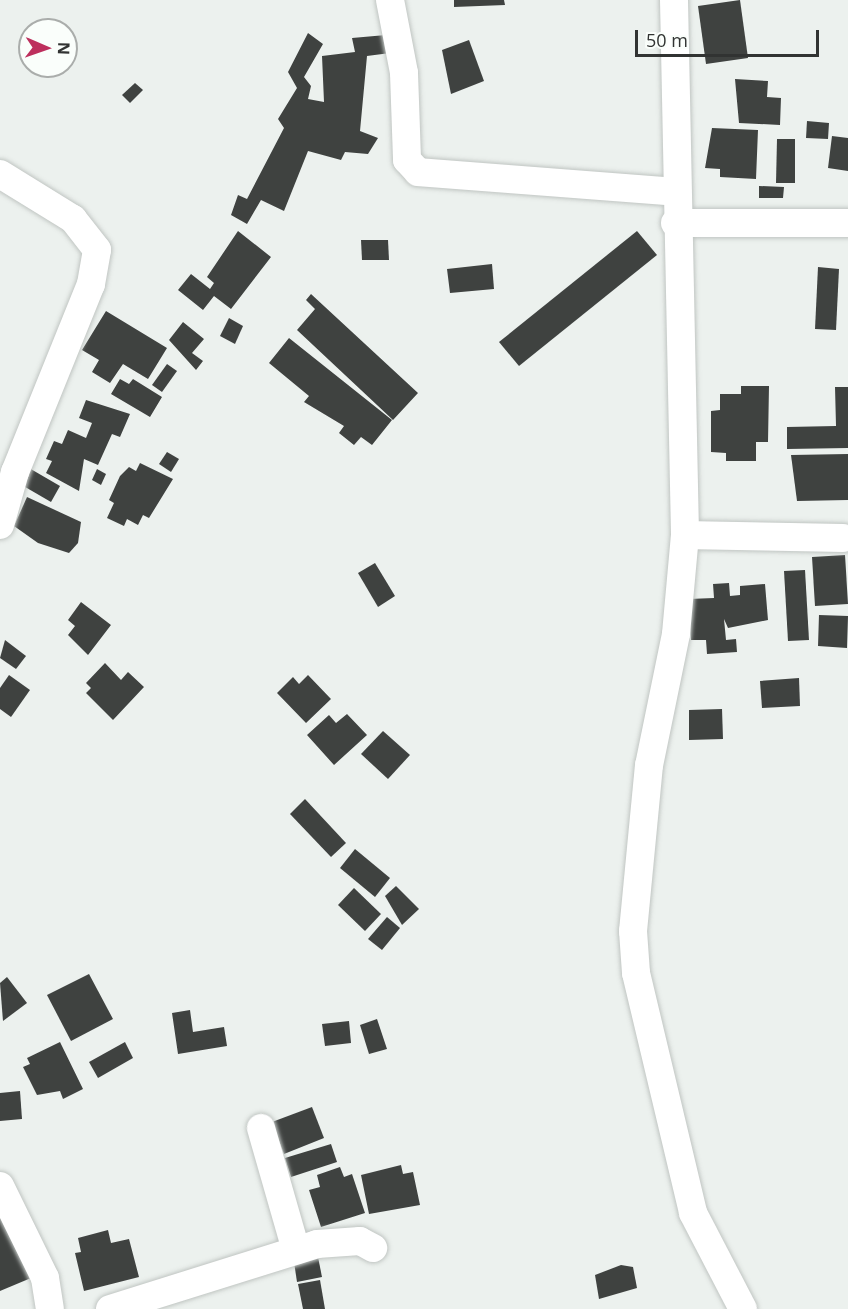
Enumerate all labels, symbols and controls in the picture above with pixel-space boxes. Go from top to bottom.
north arrow [18,18,78,78]
scale bar [638,18,822,56]
text: 50 m [646,28,688,52]
text: N [53,42,75,55]

